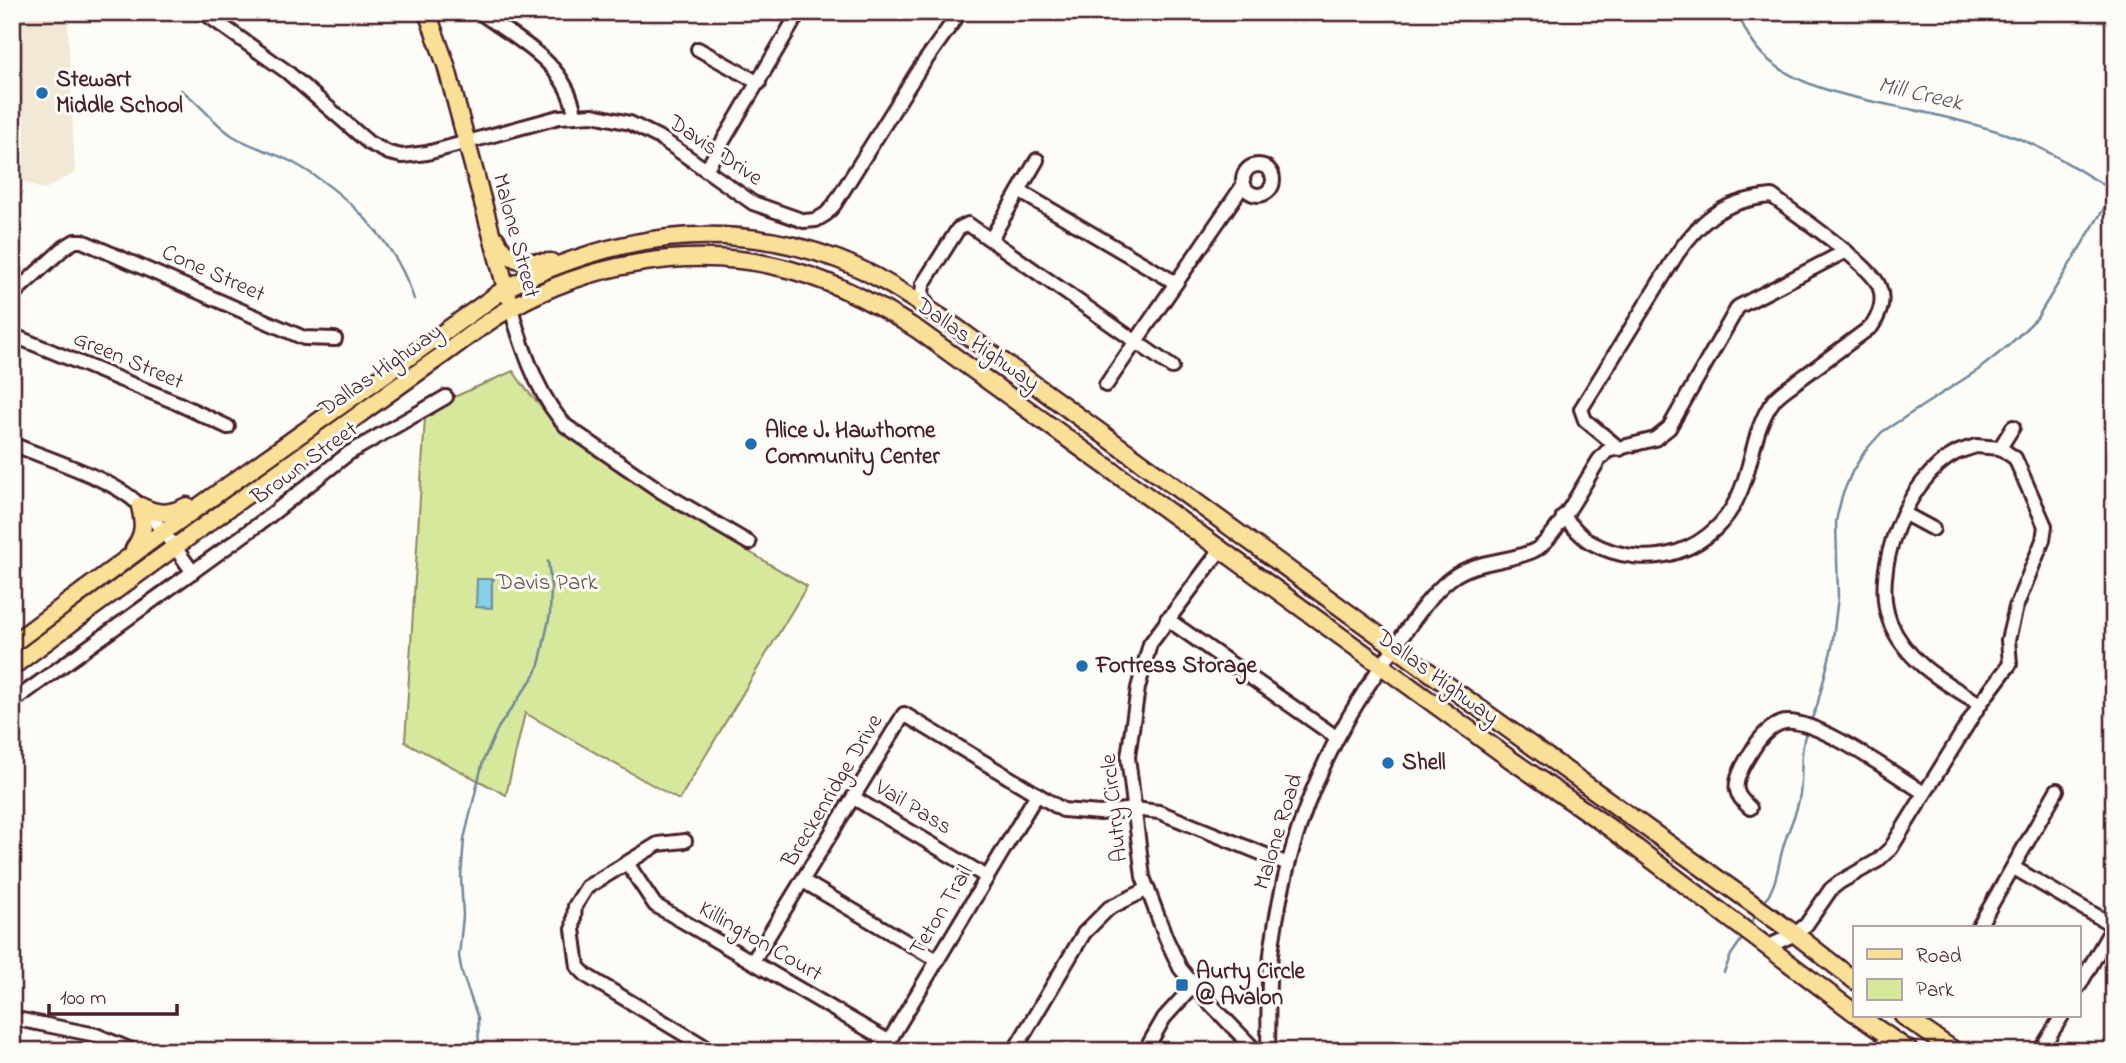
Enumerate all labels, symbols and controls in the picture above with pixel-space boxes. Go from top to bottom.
place label: Stewart Middle School [56,64,183,123]
water label: Mill Creek [1874,68,1967,122]
marker: Stewart Middle School [34,85,50,101]
street label: Davis Drive [660,107,769,195]
street label: Malone Street [483,170,548,302]
street label: Cone Street [156,237,270,312]
street label: Dallas Highway [906,289,1046,402]
street label: Dallas Highway [311,316,451,428]
street label: Green Street [68,323,189,399]
street label: Brown Street [244,414,365,515]
place label: Alice J. Hawthorne Community Center [765,415,940,476]
marker: Alice J. Hawthorne Community Center [743,436,759,452]
park label: Davis Park [495,567,599,600]
street label: Dallas Highway [1367,621,1505,736]
place label: Fortress Storage [1095,650,1258,685]
marker: Fortress Storage [1074,658,1090,674]
street label: Breckenridge Drive [774,708,893,875]
place label: Shell [1402,747,1446,780]
street label: Autry Circle [1093,751,1139,864]
marker: Shell [1380,755,1396,771]
street label: Malone Road [1246,770,1312,894]
street label: Vail Pass [867,772,958,844]
street label: Teton Trail [902,859,982,963]
street label: Killington Court [691,893,828,992]
legend [1853,926,2080,1018]
text: Road [1916,942,1962,972]
place label: Aurty Circle @ Avalon [1196,956,1306,1015]
scale bar [49,972,177,1016]
text: Park [1916,976,1955,1006]
marker: Aurty Circle @ Avalon [1174,977,1190,993]
text: 100 m [60,984,106,1014]

